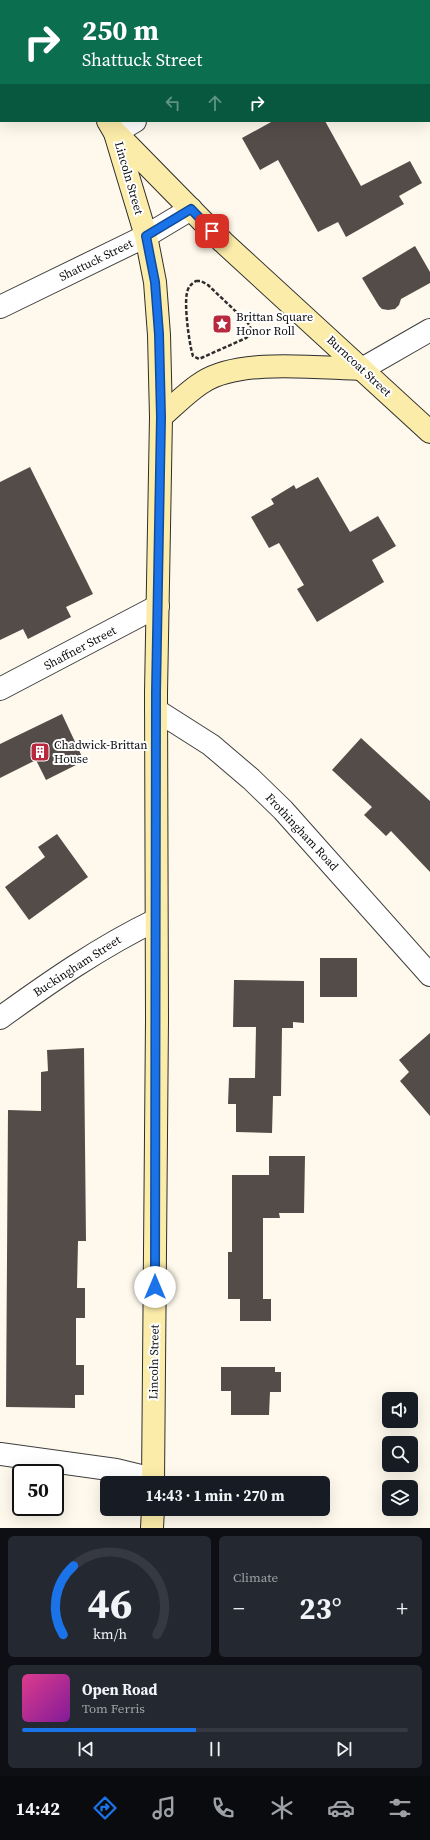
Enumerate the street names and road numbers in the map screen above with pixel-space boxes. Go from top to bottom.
street label: Lincoln Street [111,140,147,216]
street label: Shattuck Street [56,235,136,285]
street label: Burncoat Street [323,332,395,400]
street label: Shaffner Street [41,622,119,674]
street label: Frothingham Road [262,790,342,874]
street label: Buckingham Street [30,932,124,1000]
street label: Lincoln Street [145,1324,163,1400]

